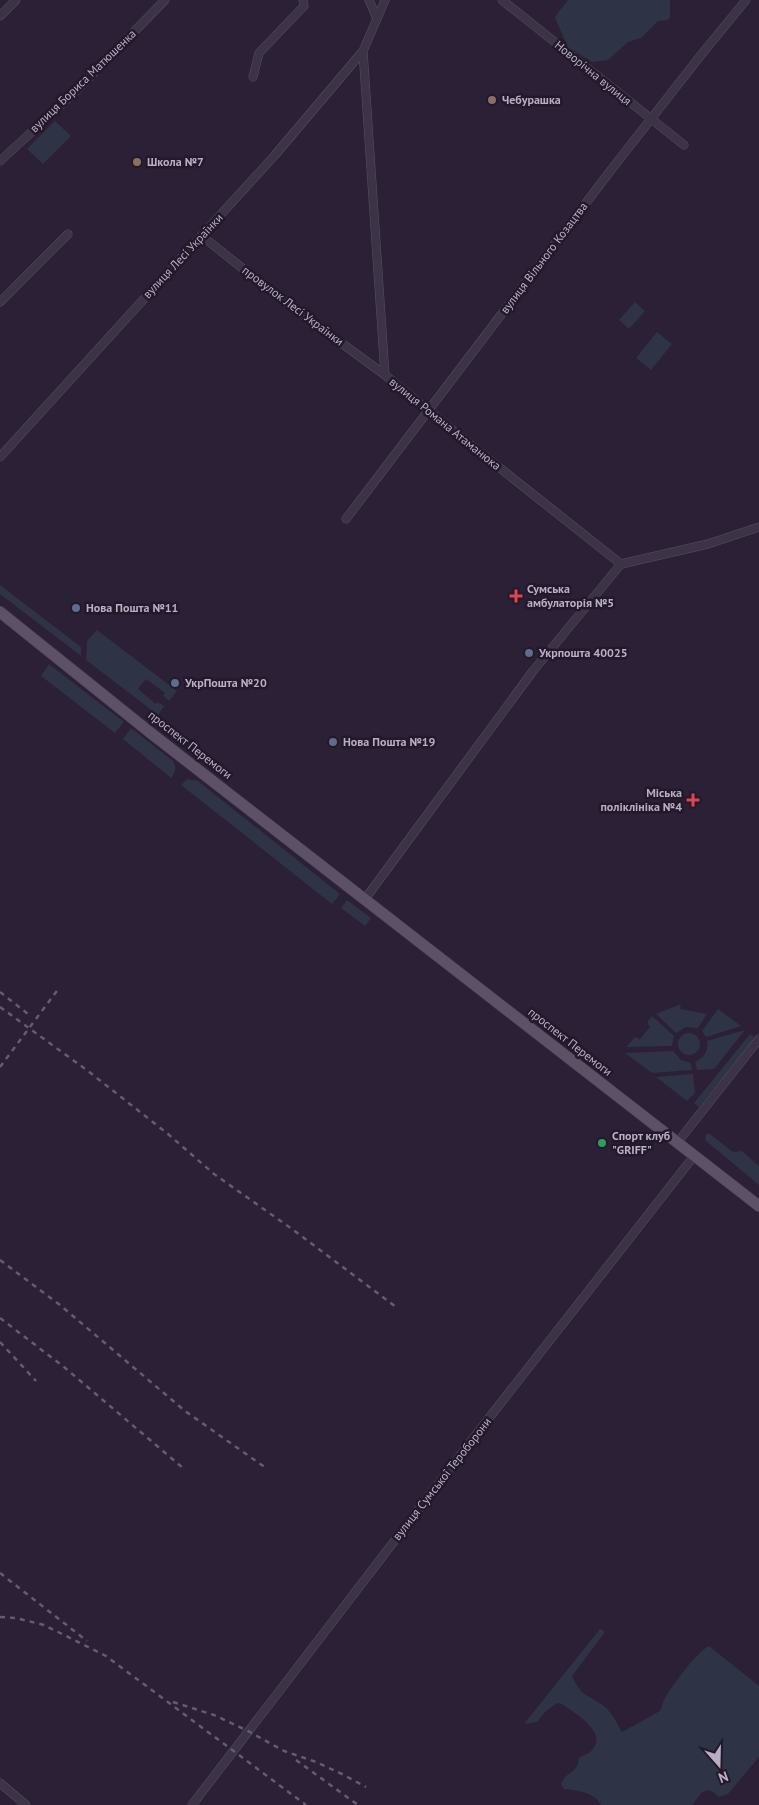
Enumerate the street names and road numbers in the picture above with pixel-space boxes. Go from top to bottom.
street label: вулиця Бориса Матюшенка [26,26,139,135]
street label: Новорічна вулиця [552,37,635,108]
street label: вулиця Вільного Козацтва [497,199,590,316]
street label: вулиця Лесі Українки [139,210,226,301]
street label: провулок Лесі Українки [240,263,347,349]
street label: вулиця Романа Атаманюка [387,374,504,473]
street label: проспект Перемоги [145,707,235,782]
street label: проспект Перемоги [525,1004,615,1079]
street label: вулиця Сумської Тероборони [389,1414,494,1543]

